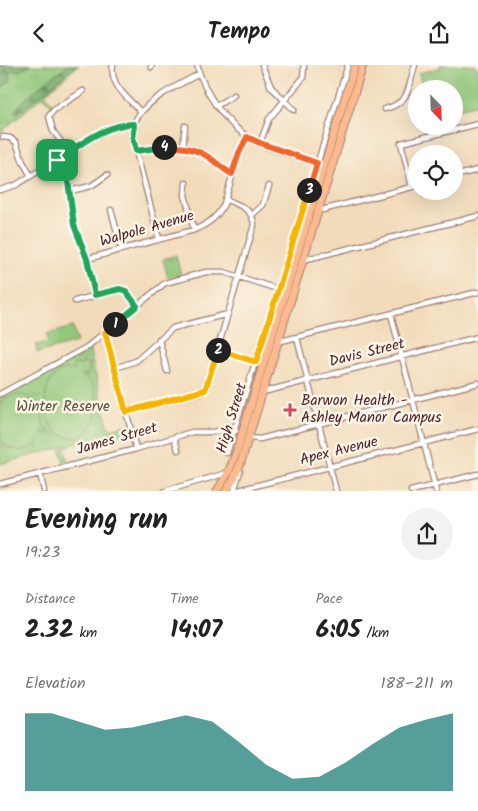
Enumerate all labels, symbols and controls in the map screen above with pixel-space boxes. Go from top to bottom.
text: Tempo [208,15,270,50]
icon: back [25,19,53,47]
icon: share [425,19,453,47]
north arrow [408,80,462,135]
map controls [408,80,463,200]
pin: 4 [152,135,176,159]
text: 4 [161,136,168,158]
pin [36,139,78,181]
button: locate [408,145,463,200]
icon: arrive [43,146,71,174]
pin: 3 [296,177,322,203]
text: 3 [306,179,313,201]
street label: Walpole Avenue [97,204,197,254]
pin: 1 [102,311,128,337]
text: 1 [113,313,118,335]
street label: Davis Street [327,332,407,374]
pin: 2 [206,337,230,363]
text: 2 [214,339,223,361]
street label: High Street [210,379,254,456]
place label: Barwon Health - Ashley Manor Campus [301,389,442,430]
park label: Winter Reserve [16,395,110,419]
marker: Barwon Health - Ashley Manor Campus [283,403,297,417]
street label: James Street [74,416,160,462]
street label: Apex Avenue [297,430,381,472]
text: Evening run [25,498,168,543]
button: share [401,508,453,560]
text: 19:23 [25,540,60,565]
text: Distance [25,588,75,610]
text: Time [170,588,199,610]
text: Pace [316,588,342,610]
text: 2.32 [25,610,74,650]
text: 14:07 [170,610,222,650]
text: 6:05 [316,610,361,650]
text: km [74,622,97,644]
text: /km [361,622,389,644]
text: Elevation [25,671,86,696]
text: 188–211 m [380,671,453,696]

